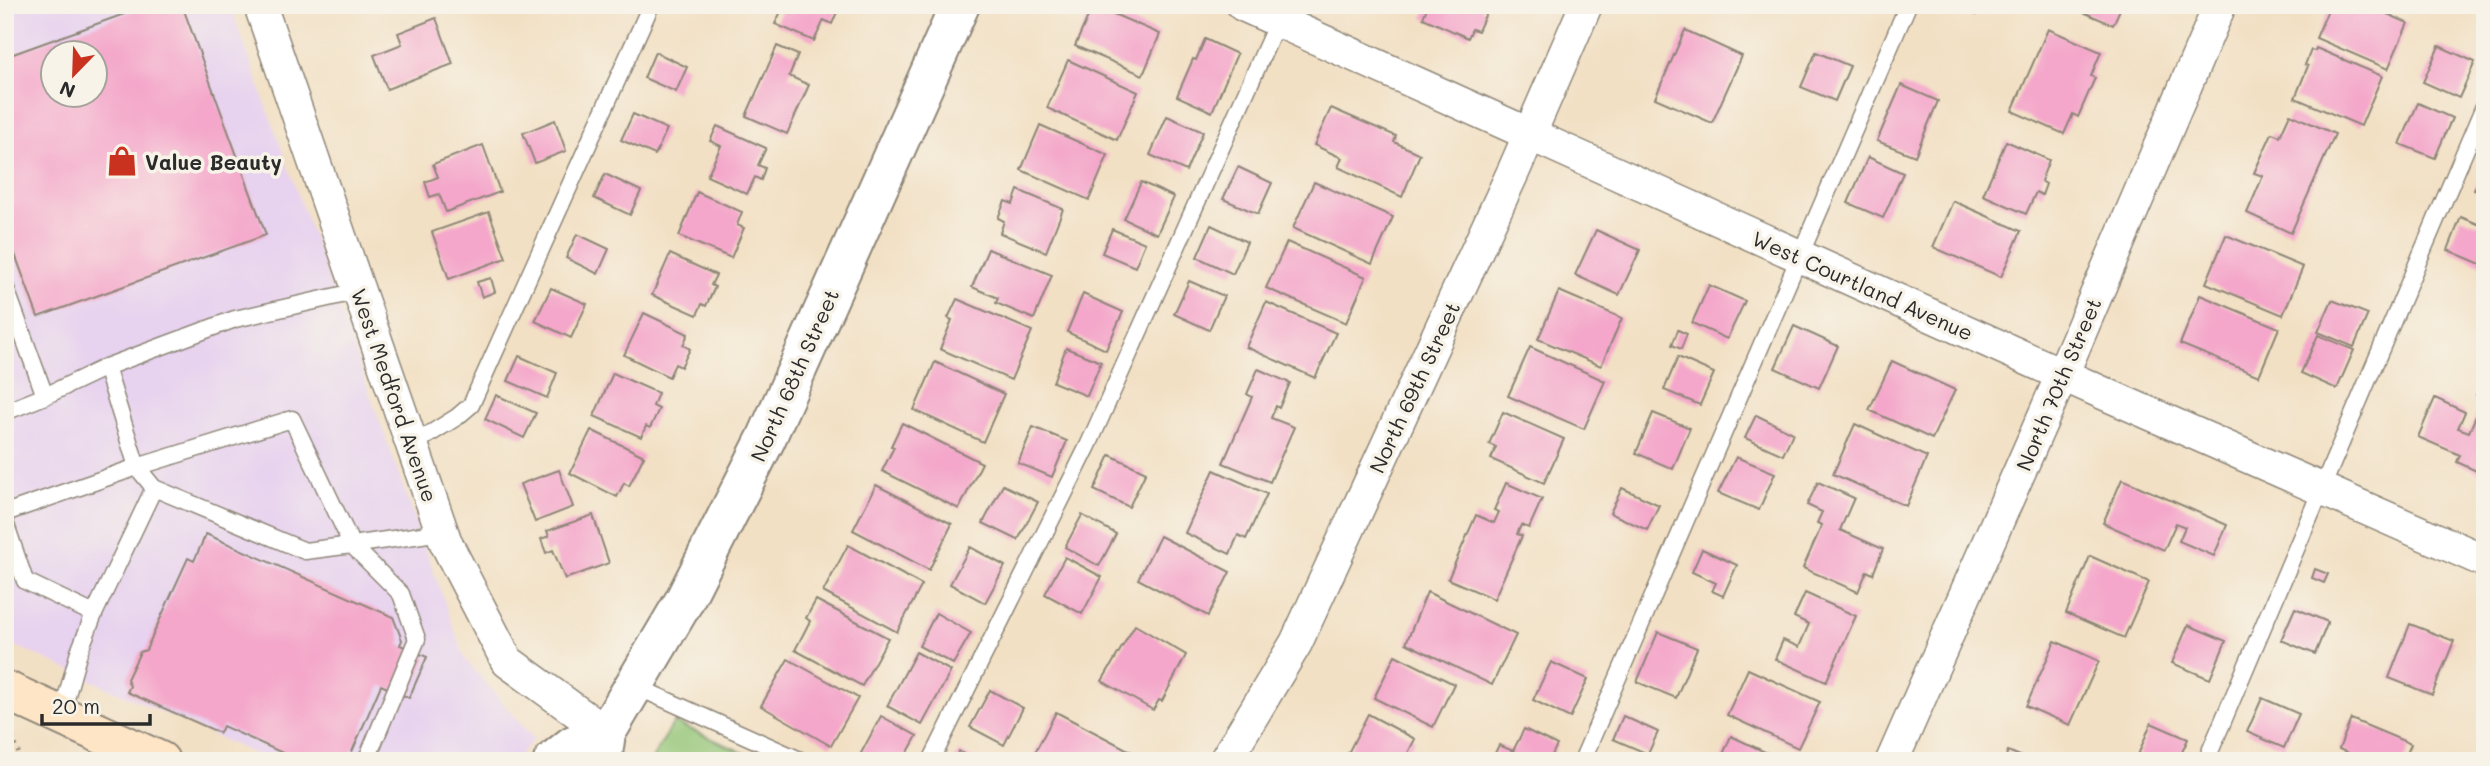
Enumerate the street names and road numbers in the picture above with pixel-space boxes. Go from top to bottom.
street label: West Courtland Avenue [1748,224,1978,346]
street label: West Medford Avenue [346,284,444,506]
street label: North 68th Street [744,284,844,466]
street label: North 70th Street [2009,293,2107,475]
street label: North 69th Street [1362,297,1466,477]

